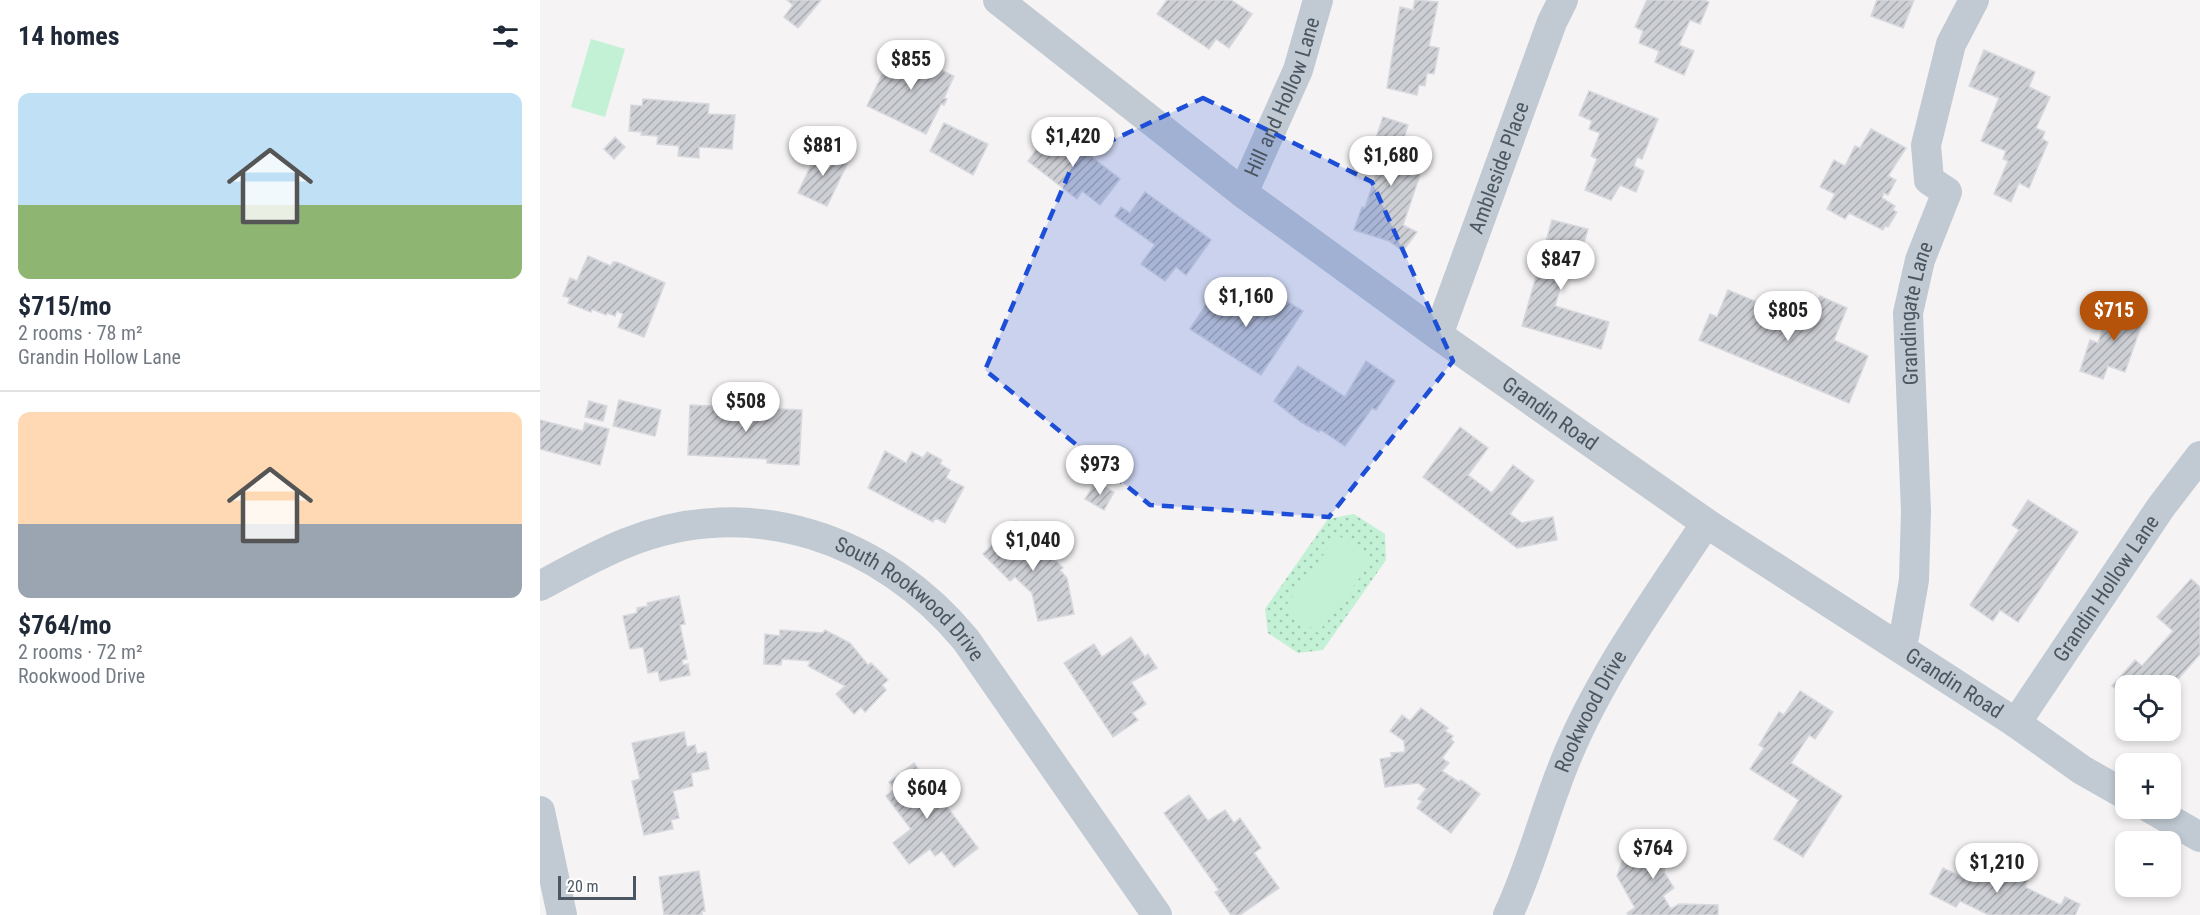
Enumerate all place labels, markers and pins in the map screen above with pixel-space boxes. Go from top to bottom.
pin: $855 [875,40,947,91]
pin: $1,420 [1024,117,1122,168]
pin: $881 [787,126,859,177]
pin: $1,680 [1342,136,1440,187]
pin: $847 [1525,240,1597,291]
pin: $1,160 [1197,277,1295,328]
pin: $805 [1752,291,1824,342]
pin: $715 [2078,291,2150,342]
pin: $508 [710,382,782,433]
pin: $973 [1064,445,1136,496]
pin: $1,040 [984,521,1082,572]
pin: $604 [891,769,963,820]
pin: $764 [1617,829,1689,880]
pin: $1,210 [1948,843,2046,894]

